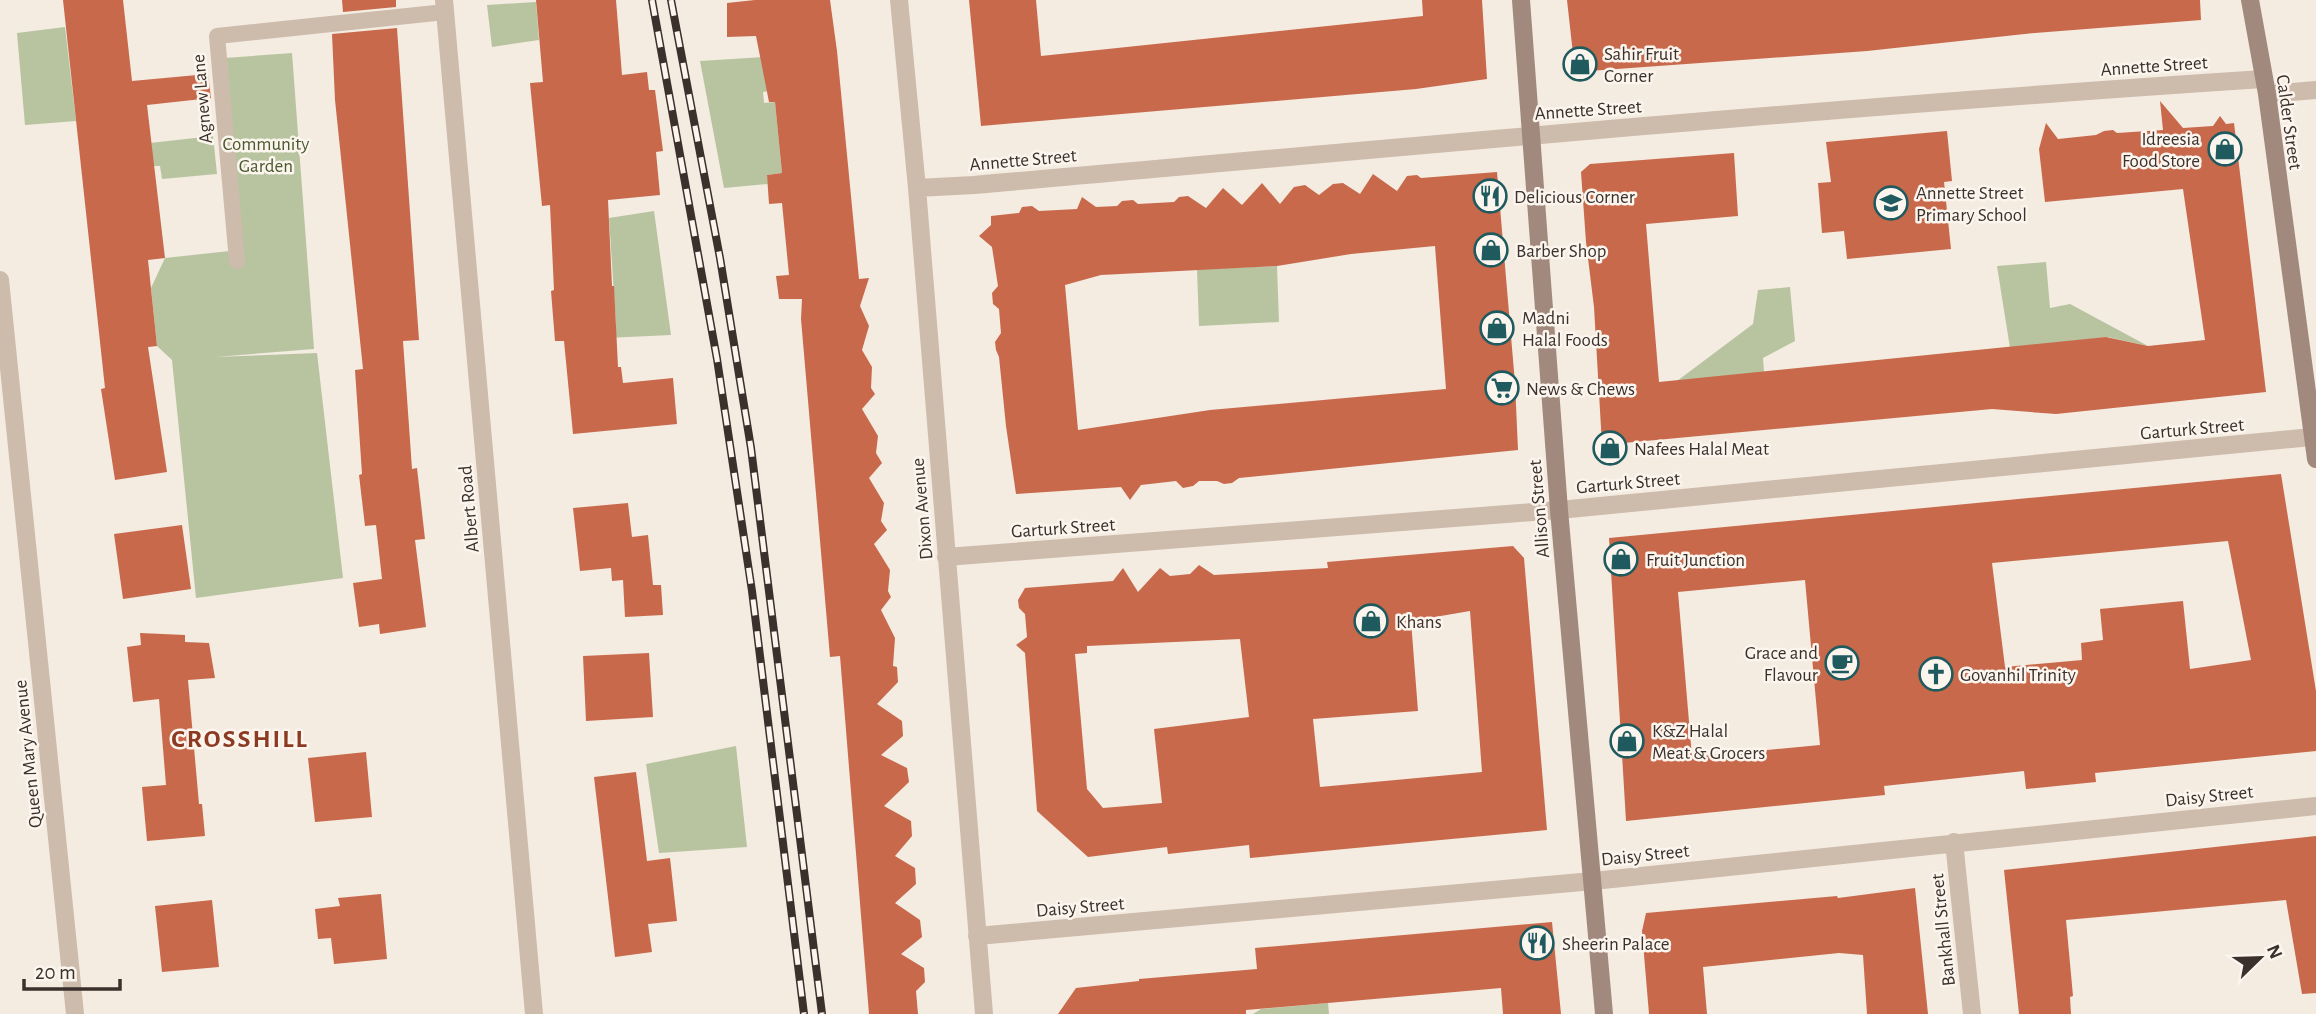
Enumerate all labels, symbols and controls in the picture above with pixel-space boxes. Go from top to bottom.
shop icon: Sahir Fruit Corner [1561,45,1599,83]
place label: Sahir Fruit Corner [1604,45,1679,86]
street label: Agnew Lane [189,53,216,144]
street label: Annette Street [2100,53,2208,80]
street label: Calder Street [2272,73,2305,171]
street label: Annette Street [1534,97,1642,124]
place label: Idreesia Food Store [2122,130,2200,171]
shop icon: Idreesia Food Store [2206,130,2244,168]
park label: Community Garden [223,135,309,176]
street label: Annette Street [969,146,1077,175]
restaurant icon: Delicious Corner [1471,177,1509,215]
school or university icon: Annette Street Primary School [1872,184,1910,222]
place label: Annette Street Primary School [1916,184,2027,225]
place label: Delicious Corner [1514,188,1635,207]
shop icon: Barber Shop [1472,231,1510,269]
place label: Barber Shop [1516,242,1606,261]
shop icon: Madni Halal Foods [1478,309,1516,347]
place label: Madni Halal Foods [1522,309,1608,350]
supermarket icon: News & Chews [1483,369,1521,407]
place label: News & Chews [1526,380,1635,399]
street label: Garturk Street [2139,415,2245,443]
shop icon: Nafees Halal Meat [1591,429,1629,467]
place label: Nafees Halal Meat [1634,440,1769,459]
street label: Dixon Avenue [909,457,936,561]
street label: Allison Street [1526,459,1553,559]
street label: Albert Road [456,464,483,553]
street label: Garturk Street [1575,469,1681,497]
street label: Garturk Street [1010,515,1116,542]
shop icon: Fruit Junction [1602,540,1640,578]
place label: Fruit Junction [1646,551,1745,570]
shop icon: Khans [1352,602,1390,640]
place label: Khans [1396,613,1442,632]
place label: Grace and Flavour [1745,644,1818,685]
cafe icon: Grace and Flavour [1823,644,1861,682]
church icon: Govanhil Trinity [1917,655,1955,693]
place label: Govanhil Trinity [1960,666,2076,685]
street label: Queen Mary Avenue [11,679,46,829]
shop icon: K&Z Halal Meat & Grocers [1608,722,1646,760]
place label: K&Z Halal Meat & Grocers [1652,722,1765,763]
district label: CROSSHILL [171,726,309,752]
street label: Daisy Street [2164,782,2254,811]
street label: Daisy Street [1600,841,1690,870]
street label: Bankhall Street [1928,873,1959,987]
street label: Daisy Street [1035,894,1125,921]
north arrow [2225,923,2295,993]
restaurant icon: Sheerin Palace [1518,924,1556,962]
place label: Sheerin Palace [1562,935,1670,954]
text: N [2263,942,2286,962]
scale bar [24,948,121,992]
text: 20 m [35,962,76,983]

